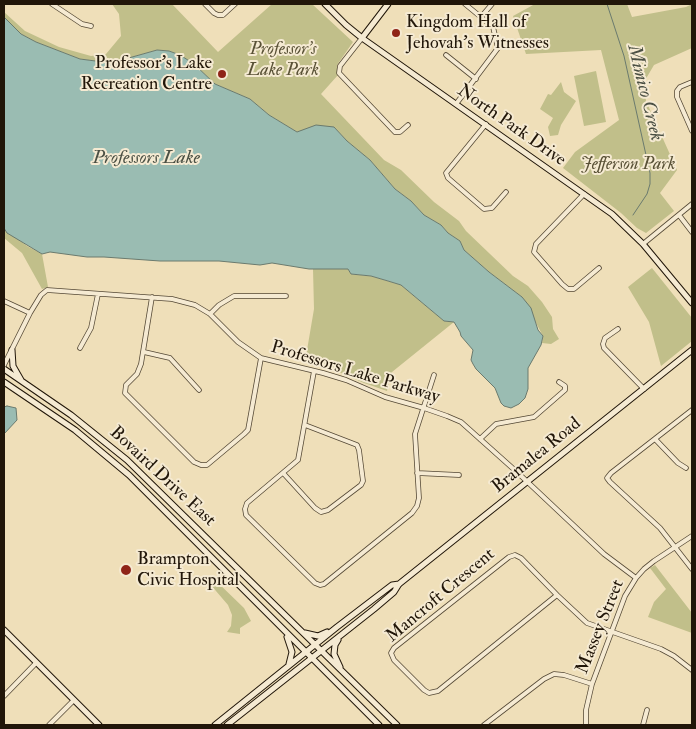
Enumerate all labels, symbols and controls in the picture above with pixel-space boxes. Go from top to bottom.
place label: Kingdom Hall of Jehovah's Witnesses [406,12,549,54]
marker: Kingdom Hall of Jehovah's Witnesses [390,27,402,39]
park label: Professor's Lake Park [247,39,319,82]
water label: Mimico Creek [621,43,667,143]
place label: Professor's Lake Recreation Centre [81,53,212,96]
marker: Professor's Lake Recreation Centre [216,68,228,80]
street label: North Park Drive [452,80,570,172]
water label: Professors Lake [92,148,200,170]
park label: Jefferson Park [581,154,675,176]
street label: Professors Lake Parkway [268,337,442,409]
street label: Bramalea Road [488,414,586,498]
street label: Bovaird Drive East [105,422,219,532]
street label: Mancroft Crescent [382,544,500,648]
place label: Brampton Civic Hospital [137,549,239,592]
marker: Brampton Civic Hospital [119,563,133,577]
street label: Massey Street [572,577,630,677]

